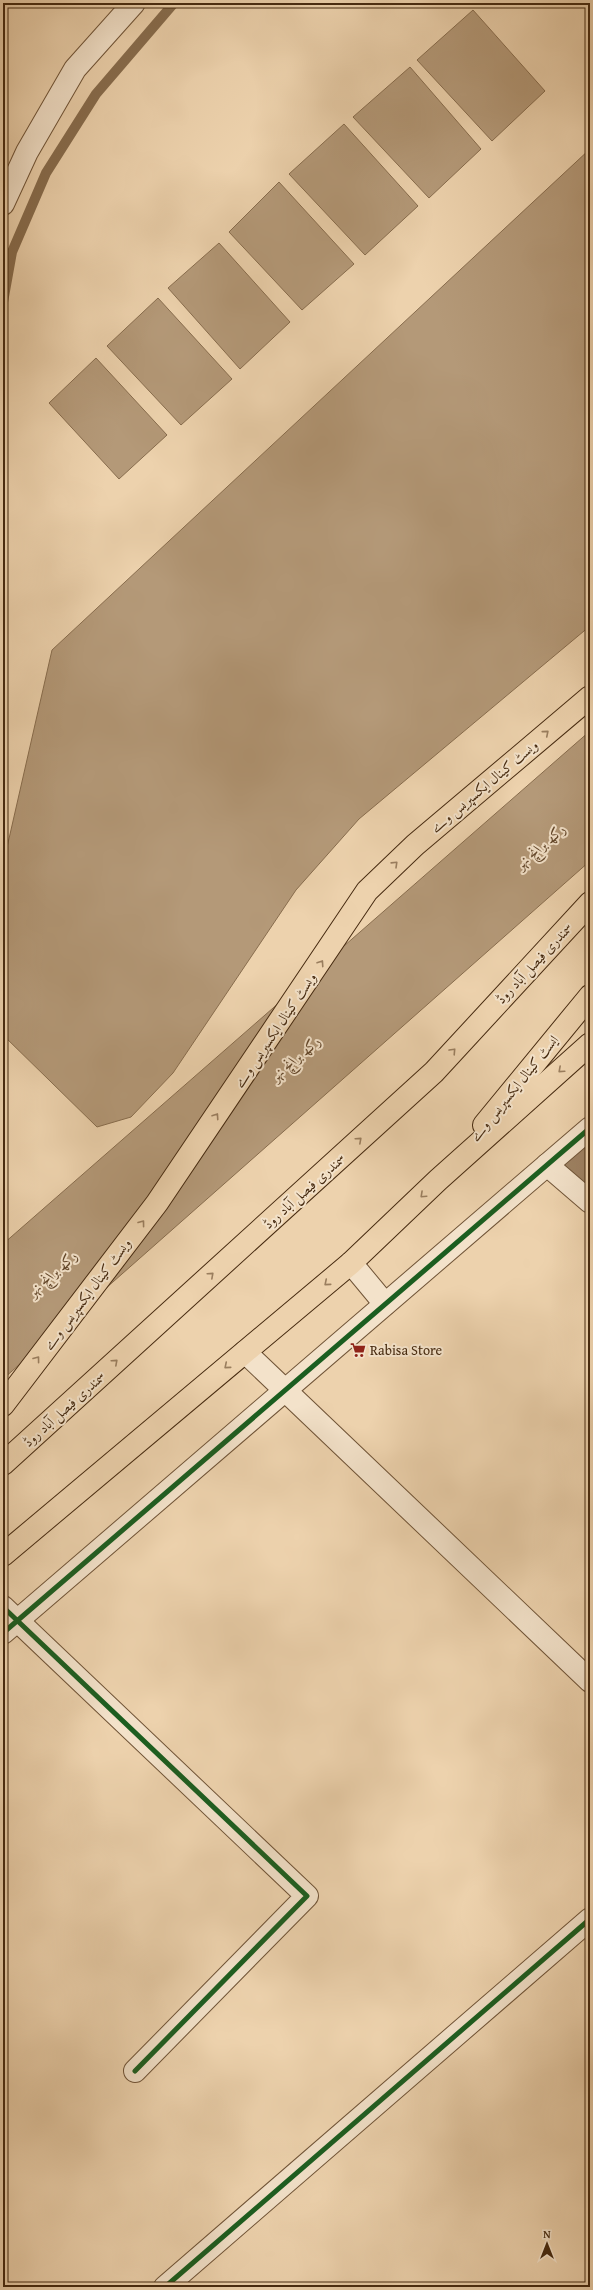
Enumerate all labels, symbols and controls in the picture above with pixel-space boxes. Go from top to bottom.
one-way arrow [542,731,549,738]
street label: ویسٹ کینال ایکسپریس وے [426,735,542,837]
water label: رکھ برانچ نہر [509,818,572,878]
one-way arrow [390,861,398,869]
street label: سمندری فیصل آباد روڈ [491,918,578,1009]
one-way arrow [316,960,323,967]
street label: ویسٹ کینال ایکسپریس وے [229,968,321,1092]
water label: رکھ برانچ نہر [264,1030,327,1090]
street label: ایسٹ کینال ایکسپریس وے [465,1031,563,1145]
one-way arrow [449,1048,456,1056]
one-way arrow [558,1066,566,1073]
one-way arrow [211,1114,218,1121]
one-way arrow [354,1138,362,1145]
street label: سمندری فیصل آباد روڈ [258,1149,350,1234]
one-way arrow [420,1190,428,1198]
one-way arrow [137,1220,144,1227]
street label: ویسٹ کینال ایکسپریس وے [38,1234,136,1354]
water label: رکھ برانچ نہر [22,1245,84,1305]
one-way arrow [206,1272,214,1280]
one-way arrow [324,1278,332,1285]
place label: Rabisa Store [370,1340,443,1360]
supermarket icon: Rabisa Store [349,1341,367,1359]
one-way arrow [32,1357,39,1364]
one-way arrow [110,1360,118,1367]
one-way arrow [225,1362,232,1369]
street label: سمندری فیصل آباد روڈ [18,1367,110,1452]
north arrow [527,2224,567,2264]
text: N [543,2226,551,2242]

